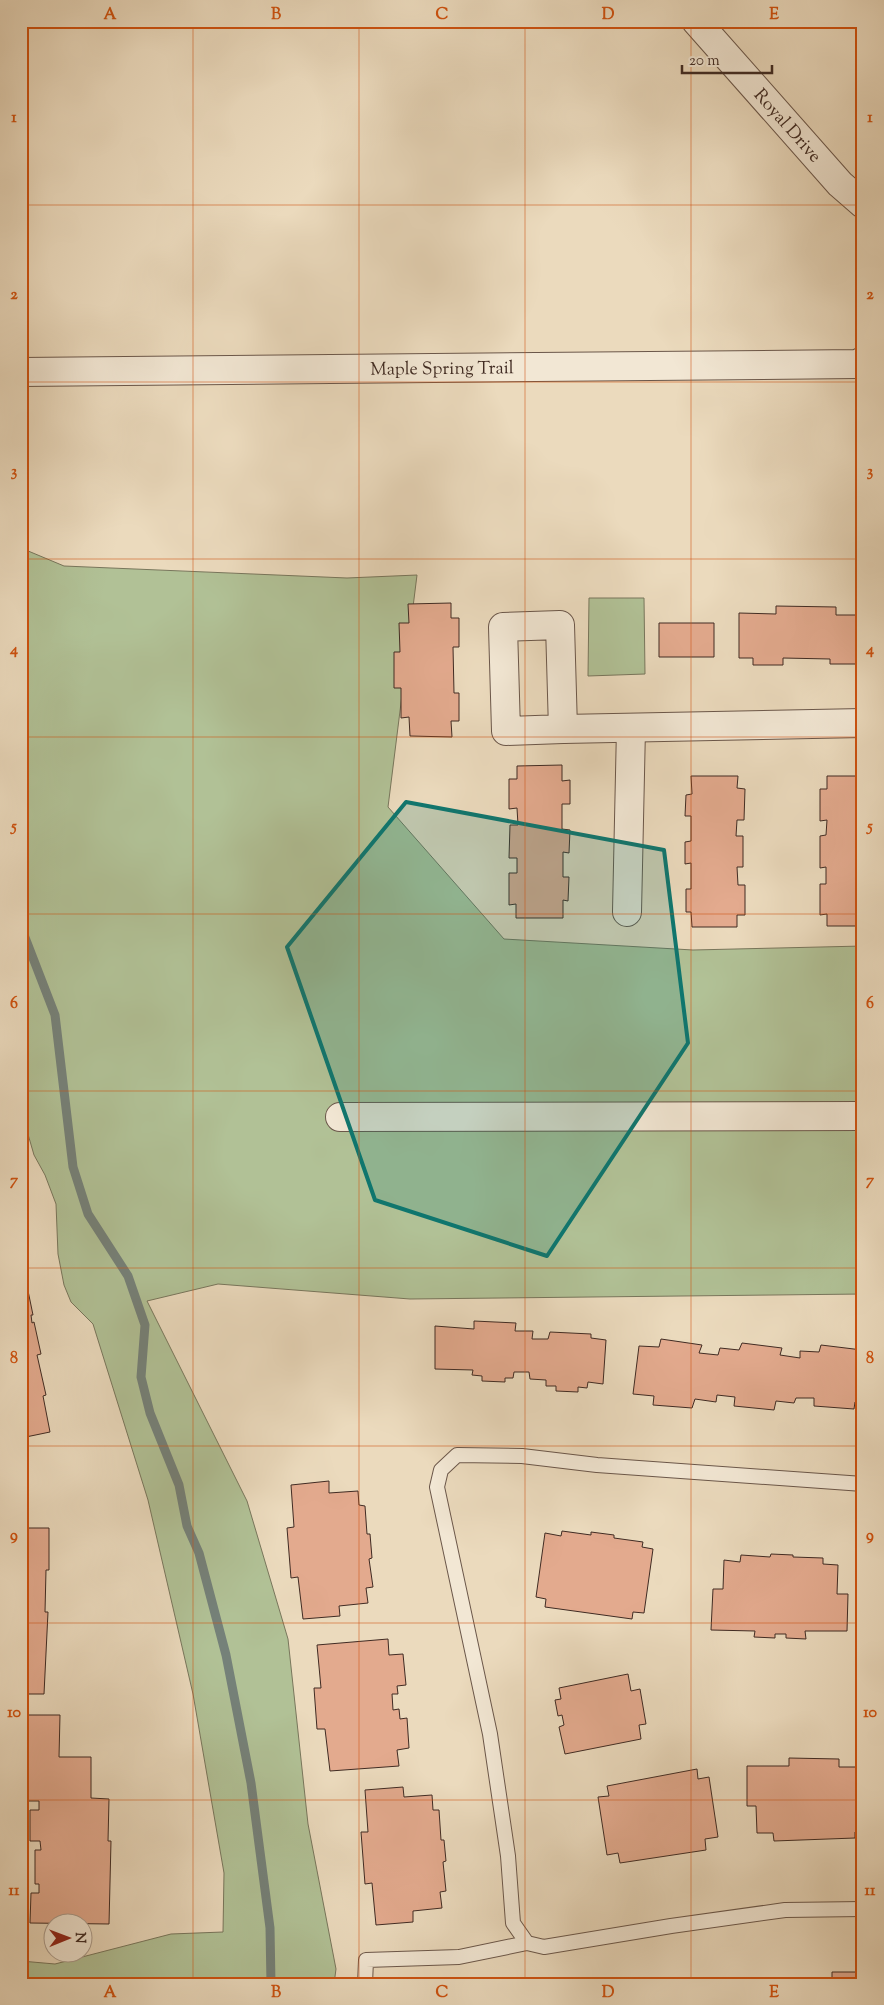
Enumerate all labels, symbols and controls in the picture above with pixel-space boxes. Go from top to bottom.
text: A [104,4,117,27]
text: B [271,4,281,27]
text: C [436,4,449,27]
text: D [602,4,615,27]
text: E [769,4,779,27]
scale bar [682,42,772,74]
text: 20 m [689,51,720,72]
street label: Royal Drive [747,84,826,169]
text: 1 [11,107,17,130]
text: 1 [867,107,873,130]
text: 2 [10,284,18,307]
text: 2 [866,284,874,307]
street label: Maple Spring Trail [370,356,514,384]
text: 3 [11,461,18,484]
text: 3 [867,461,874,484]
text: 4 [9,639,18,662]
text: 4 [865,639,874,662]
text: 5 [9,816,17,839]
text: 5 [865,816,873,839]
text: 6 [10,993,18,1016]
text: 6 [866,993,874,1016]
text: 7 [10,1170,19,1193]
text: 7 [866,1170,875,1193]
text: 8 [10,1348,18,1371]
text: 8 [866,1348,874,1371]
text: 9 [10,1525,18,1548]
text: 9 [866,1525,874,1548]
text: 10 [7,1702,21,1725]
text: 10 [863,1702,877,1725]
text: 11 [9,1880,20,1903]
text: 11 [865,1880,876,1903]
north arrow [42,1912,92,1962]
text: N [69,1932,89,1944]
text: A [104,1982,117,2005]
text: B [271,1982,281,2005]
text: C [436,1982,449,2005]
text: D [602,1982,615,2005]
text: E [769,1982,779,2005]

